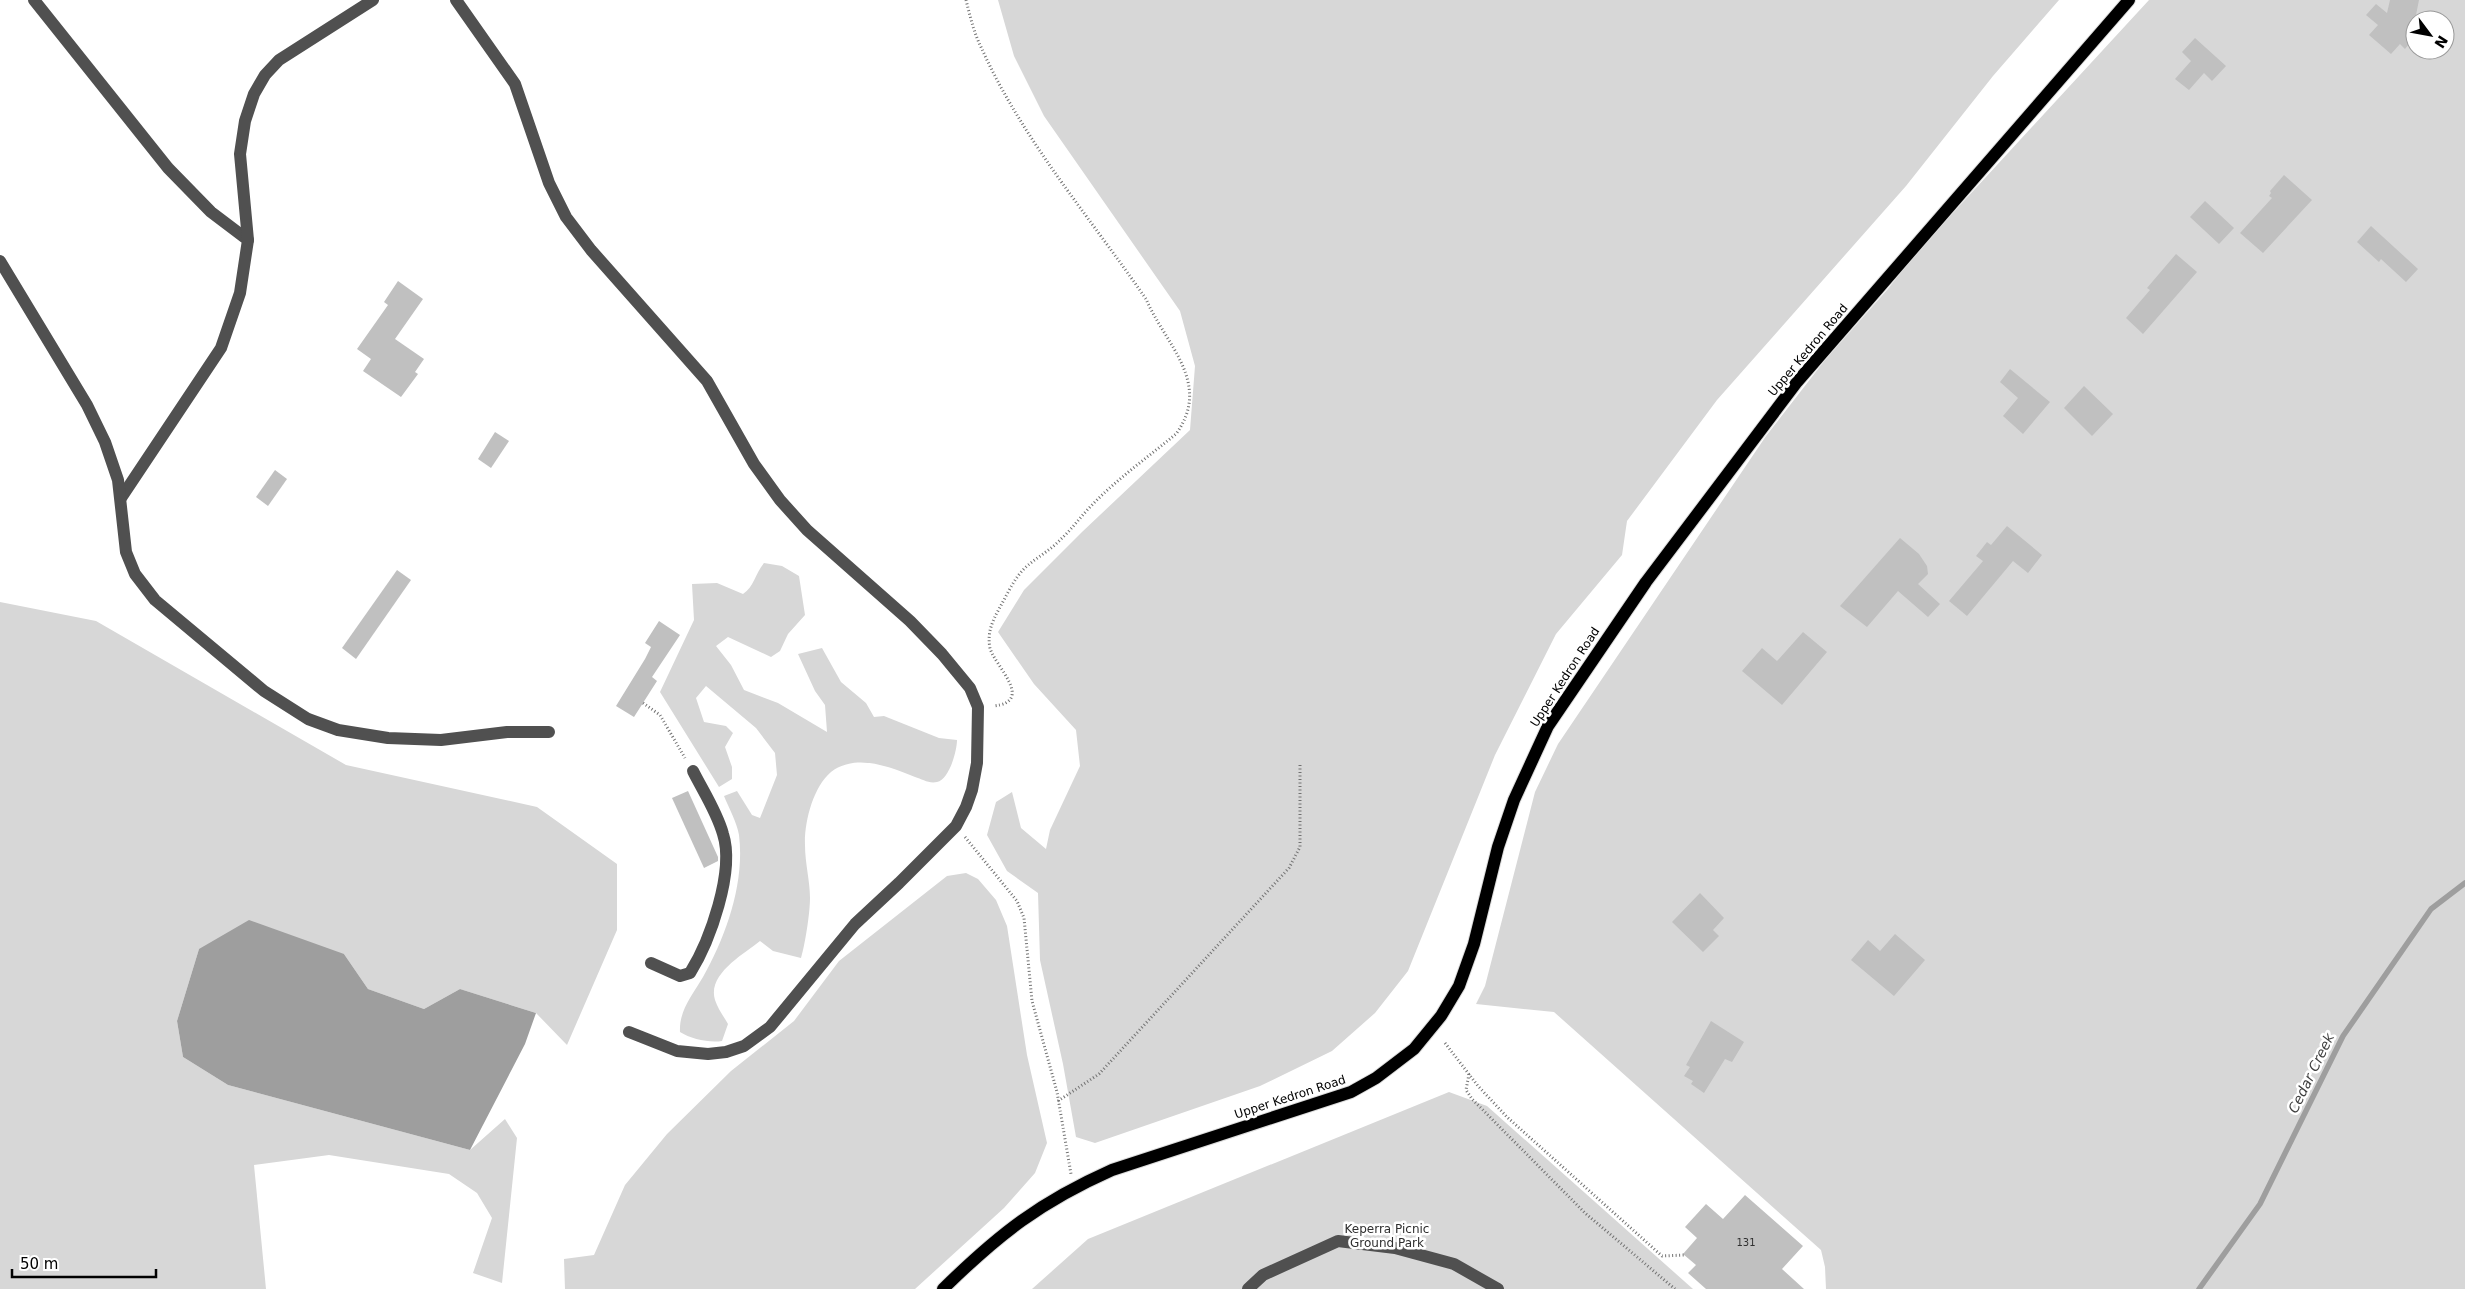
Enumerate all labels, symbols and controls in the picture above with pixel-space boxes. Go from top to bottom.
north arrow [2405,10,2455,60]
text: N [2431,33,2451,51]
street label: Upper Kedron Road [1765,301,1851,399]
street label: Upper Kedron Road [1528,625,1602,729]
water label: Cedar Creek [2285,1030,2338,1116]
street label: Upper Kedron Road [1233,1072,1347,1122]
park label: Keperra Picnic Ground Park [1345,1222,1429,1250]
house number: 131 [1736,1237,1756,1248]
scale bar [12,1246,156,1278]
text: 50 m [20,1255,58,1273]

